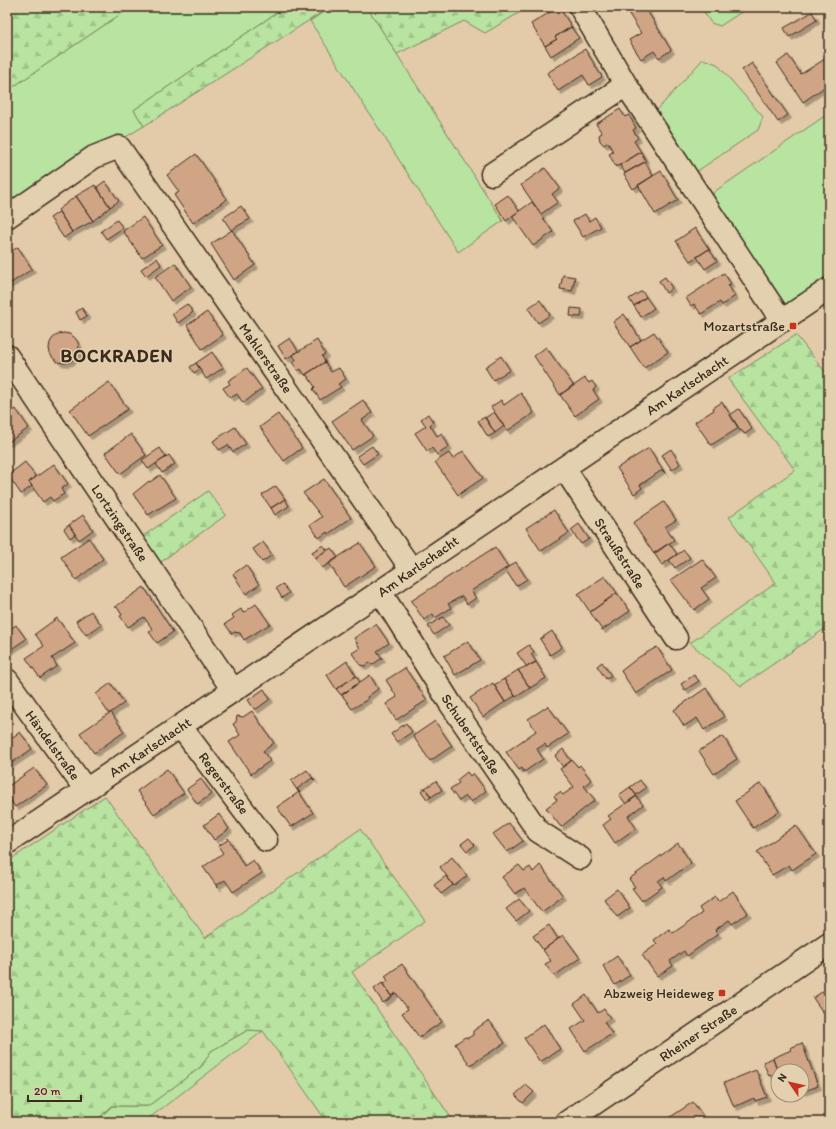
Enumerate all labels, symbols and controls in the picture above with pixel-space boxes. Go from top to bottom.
place label: Mozartstraße [703,318,785,335]
street label: Mahlerstraße [235,320,296,397]
marker: Mozartstraße [788,321,798,331]
district label: BOCKRADEN [60,345,174,367]
street label: Am Karlschacht [643,352,732,419]
street label: Lortzingstraße [88,481,152,565]
street label: Straußstraße [590,515,649,592]
street label: Am Karlschacht [374,532,462,601]
street label: Schubertstraße [437,691,504,778]
street label: Händelstraße [22,707,84,784]
street label: Am Karlschacht [106,714,195,781]
street label: Regerstraße [195,749,253,818]
place label: Abzweig Heideweg [604,985,715,1002]
marker: Abzweig Heideweg [717,988,727,998]
street label: Rheiner Straße [656,1001,741,1066]
north arrow [770,1063,810,1103]
text: N [775,1071,790,1084]
scale bar [28,1077,81,1103]
text: 20 m [34,1084,61,1098]

